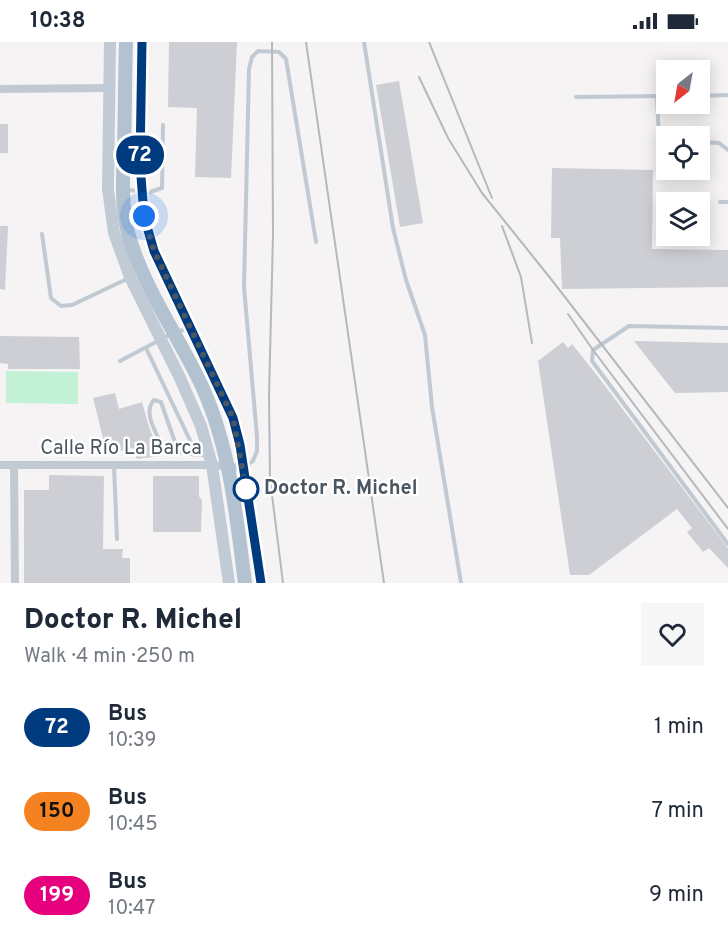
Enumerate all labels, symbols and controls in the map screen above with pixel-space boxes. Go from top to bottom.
text: 10:38 [30,8,86,35]
north arrow [656,60,710,114]
map controls [656,60,710,246]
button: locate [656,126,710,180]
line badge: 72 [113,136,167,174]
text: 72 [128,142,152,169]
button: layers [656,192,710,246]
your location [129,201,159,231]
street label: Calle Río La Barca [40,436,202,462]
marker: Doctor R. Michel [233,476,259,502]
place label: Doctor R. Michel [264,476,418,502]
text: Doctor R. Michel [24,603,242,639]
button: heart [641,603,704,666]
text: Walk · 4 min · 250 m [24,644,195,670]
text: Bus [108,701,147,728]
text: 72 [45,714,69,741]
text: 1 min [654,714,704,741]
text: 10:39 [108,728,156,754]
text: Bus [108,785,147,812]
text: 150 [40,798,75,825]
text: 7 min [652,798,704,825]
text: 10:45 [108,812,158,838]
text: Bus [108,869,147,896]
text: 199 [40,882,74,909]
text: 9 min [649,882,704,909]
text: 10:47 [108,896,155,922]

